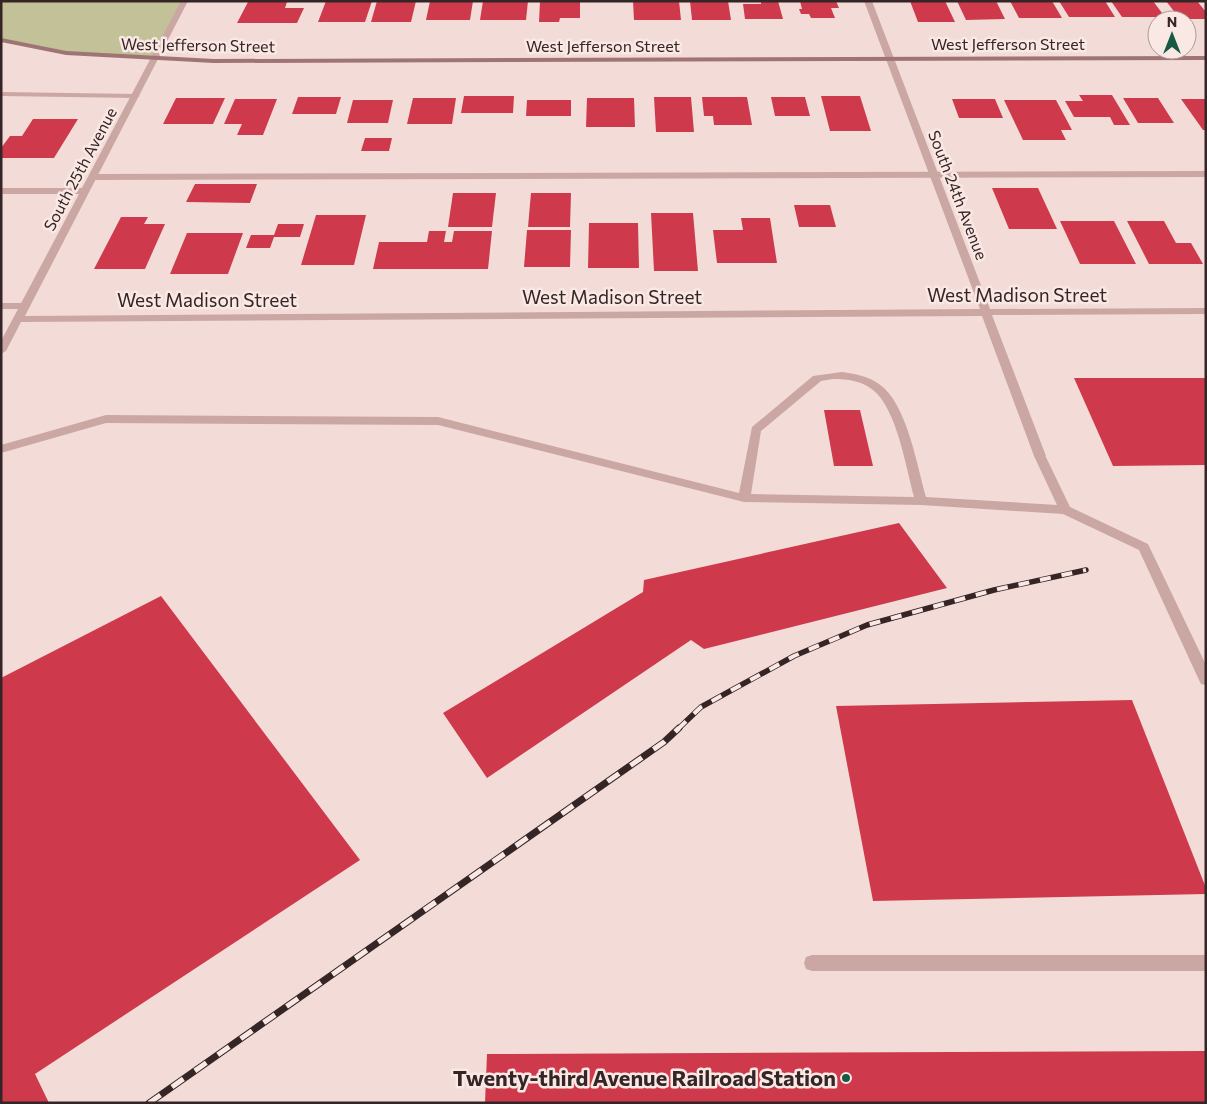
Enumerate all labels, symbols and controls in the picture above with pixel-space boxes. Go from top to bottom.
north arrow [1147,10,1197,60]
text: N [1167,13,1177,30]
street label: West Jefferson Street [121,34,276,55]
street label: West Jefferson Street [931,34,1086,53]
street label: West Jefferson Street [526,36,681,55]
street label: South 25th Avenue [39,104,120,234]
street label: South 24th Avenue [925,127,992,262]
street label: West Madison Street [927,283,1107,306]
street label: West Madison Street [522,285,702,308]
street label: West Madison Street [117,288,297,311]
place label: Twenty-third Avenue Railroad Station [453,1064,836,1091]
marker: Twenty-third Avenue Railroad Station [840,1072,852,1084]

